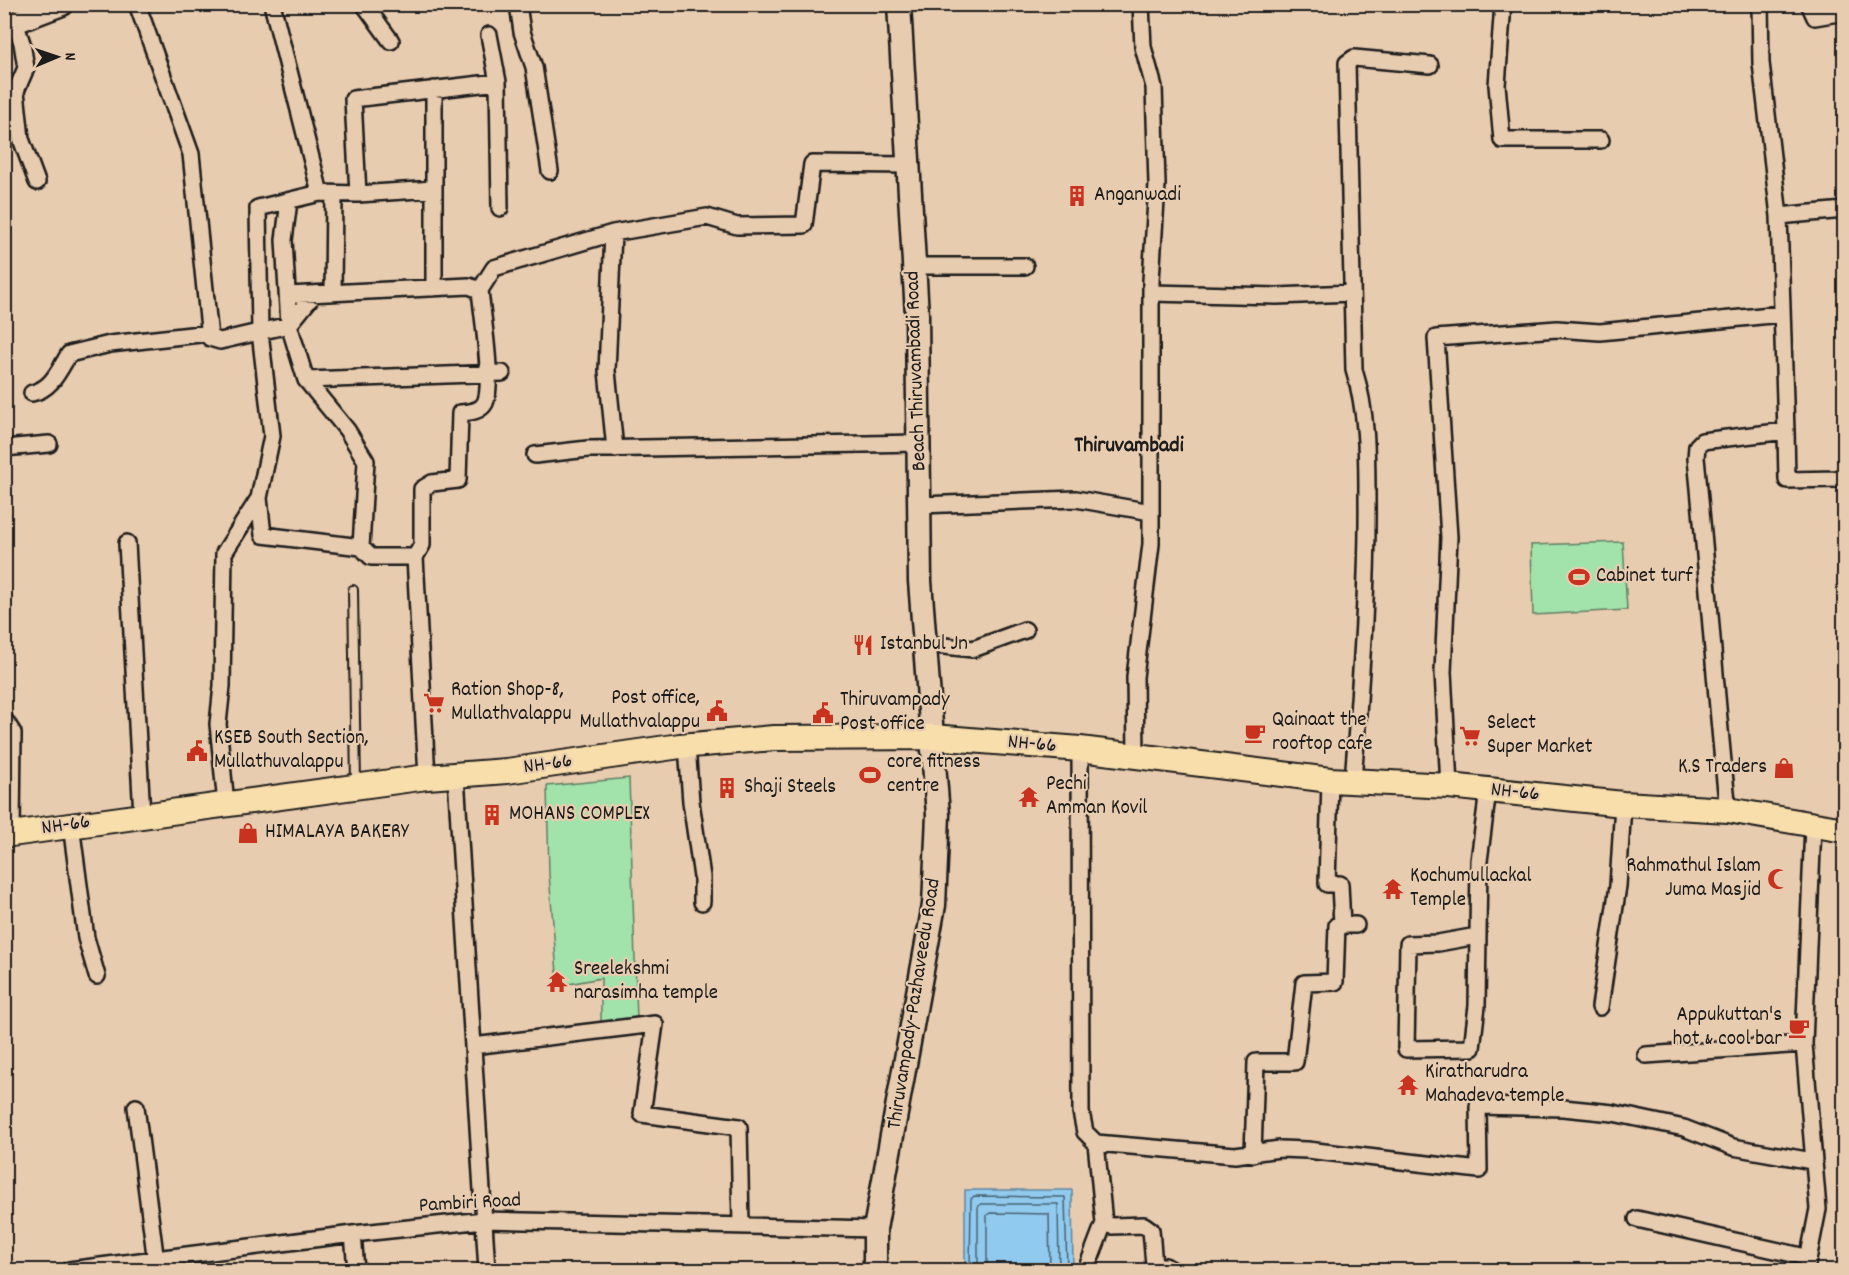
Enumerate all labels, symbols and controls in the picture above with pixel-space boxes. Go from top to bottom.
north arrow [27,27,87,87]
text: N [58,52,81,61]
place label: Anganwadi [1094,181,1181,211]
building icon: Anganwadi [1065,184,1089,208]
street label: Beach Thiruvambadi Road [899,270,935,472]
district label: Thiruvambadi [1074,431,1184,462]
place label: Cabinet turf [1596,562,1693,592]
sports icon: Cabinet turf [1567,565,1591,589]
place label: Istanbul Jn [880,630,968,660]
restaurant icon: Istanbul Jn [851,633,875,657]
place label: Ration Shop-8, Mullathvalappu [451,676,571,730]
place label: Post office, Mullathvalappu [580,684,700,738]
place label: Thiruvampady Post office [840,686,950,740]
supermarket icon: Ration Shop-8, Mullathvalappu [422,691,446,715]
public building icon: Post office, Mullathvalappu [705,699,729,723]
public building icon: Thiruvampady Post office [811,701,835,725]
place label: Qainaat the rooftop cafe [1272,706,1372,760]
place label: Select Super Market [1487,709,1593,763]
cafe icon: Qainaat the rooftop cafe [1243,721,1267,745]
place label: KSEB South Section, Mullathuvalappu [214,724,369,778]
supermarket icon: Select Super Market [1458,724,1482,748]
street label: NH-66 [1006,728,1058,762]
public building icon: KSEB South Section, Mullathuvalappu [185,739,209,763]
street label: NH-66 [522,747,574,783]
place label: core fitness centre [887,748,981,802]
place label: K.S Traders [1678,753,1767,783]
shop icon: K.S Traders [1772,756,1796,780]
sports icon: core fitness centre [858,763,882,787]
place label: Pechi Amman Kovil [1046,770,1147,824]
place label: Shaji Steels [744,773,836,803]
building icon: Shaji Steels [715,776,739,800]
street label: NH-66 [1489,776,1541,810]
temple icon: Pechi Amman Kovil [1017,785,1041,809]
place label: MOHANS COMPLEX [509,800,650,830]
building icon: MOHANS COMPLEX [480,803,504,827]
street label: NH-66 [40,808,92,844]
place label: HIMALAYA BAKERY [265,818,410,848]
shop icon: HIMALAYA BAKERY [236,821,260,845]
place label: Rahmathul Islam Juma Masjid [1626,852,1761,906]
place label: Kochumullackal Temple [1410,862,1531,916]
mosque icon: Rahmathul Islam Juma Masjid [1766,867,1790,891]
street label: Thiruvampady-Pazhaveedu Road [880,876,950,1132]
temple icon: Kochumullackal Temple [1381,877,1405,901]
place label: Sreelekshmi narasimha temple [574,955,718,1009]
temple icon: Sreelekshmi narasimha temple [545,970,569,994]
place label: Appukuttan's hot & cool bar [1673,1001,1782,1055]
cafe icon: Appukuttan's hot & cool bar [1787,1016,1811,1040]
place label: Kiratharudra Mahadeva temple [1425,1058,1564,1112]
temple icon: Kiratharudra Mahadeva temple [1396,1073,1420,1097]
street label: Pambiri Road [418,1186,522,1222]

